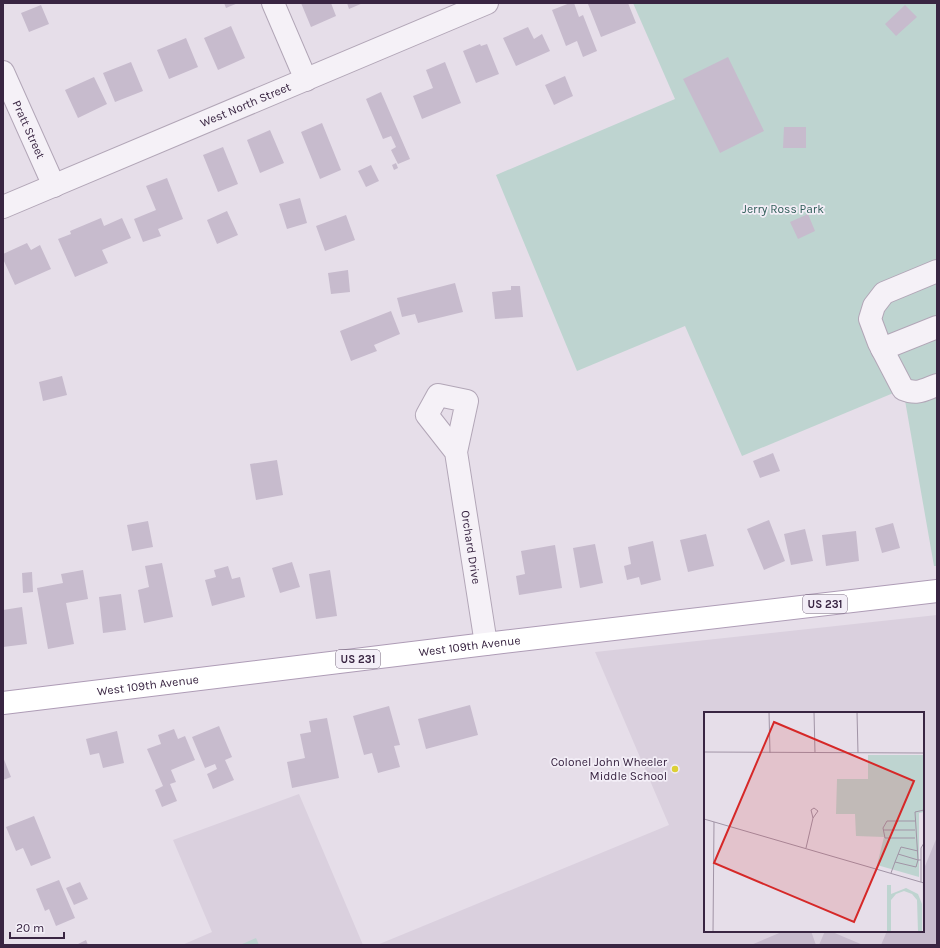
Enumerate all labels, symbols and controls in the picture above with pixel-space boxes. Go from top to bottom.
street label: West North Street [198,79,293,130]
street label: Pratt Street [10,98,48,161]
park label: Jerry Ross Park [742,202,824,216]
street label: Orchard Drive [458,509,484,585]
road number: US 231 [803,595,847,613]
street label: West 109th Avenue [418,633,521,659]
road number: US 231 [336,650,380,668]
street label: West 109th Avenue [96,672,200,698]
inset map [704,712,924,932]
place label: Colonel John Wheeler Middle School [551,755,668,783]
marker: Colonel John Wheeler Middle School [670,764,680,774]
scale bar [10,914,64,940]
text: 20 m [16,921,44,935]

